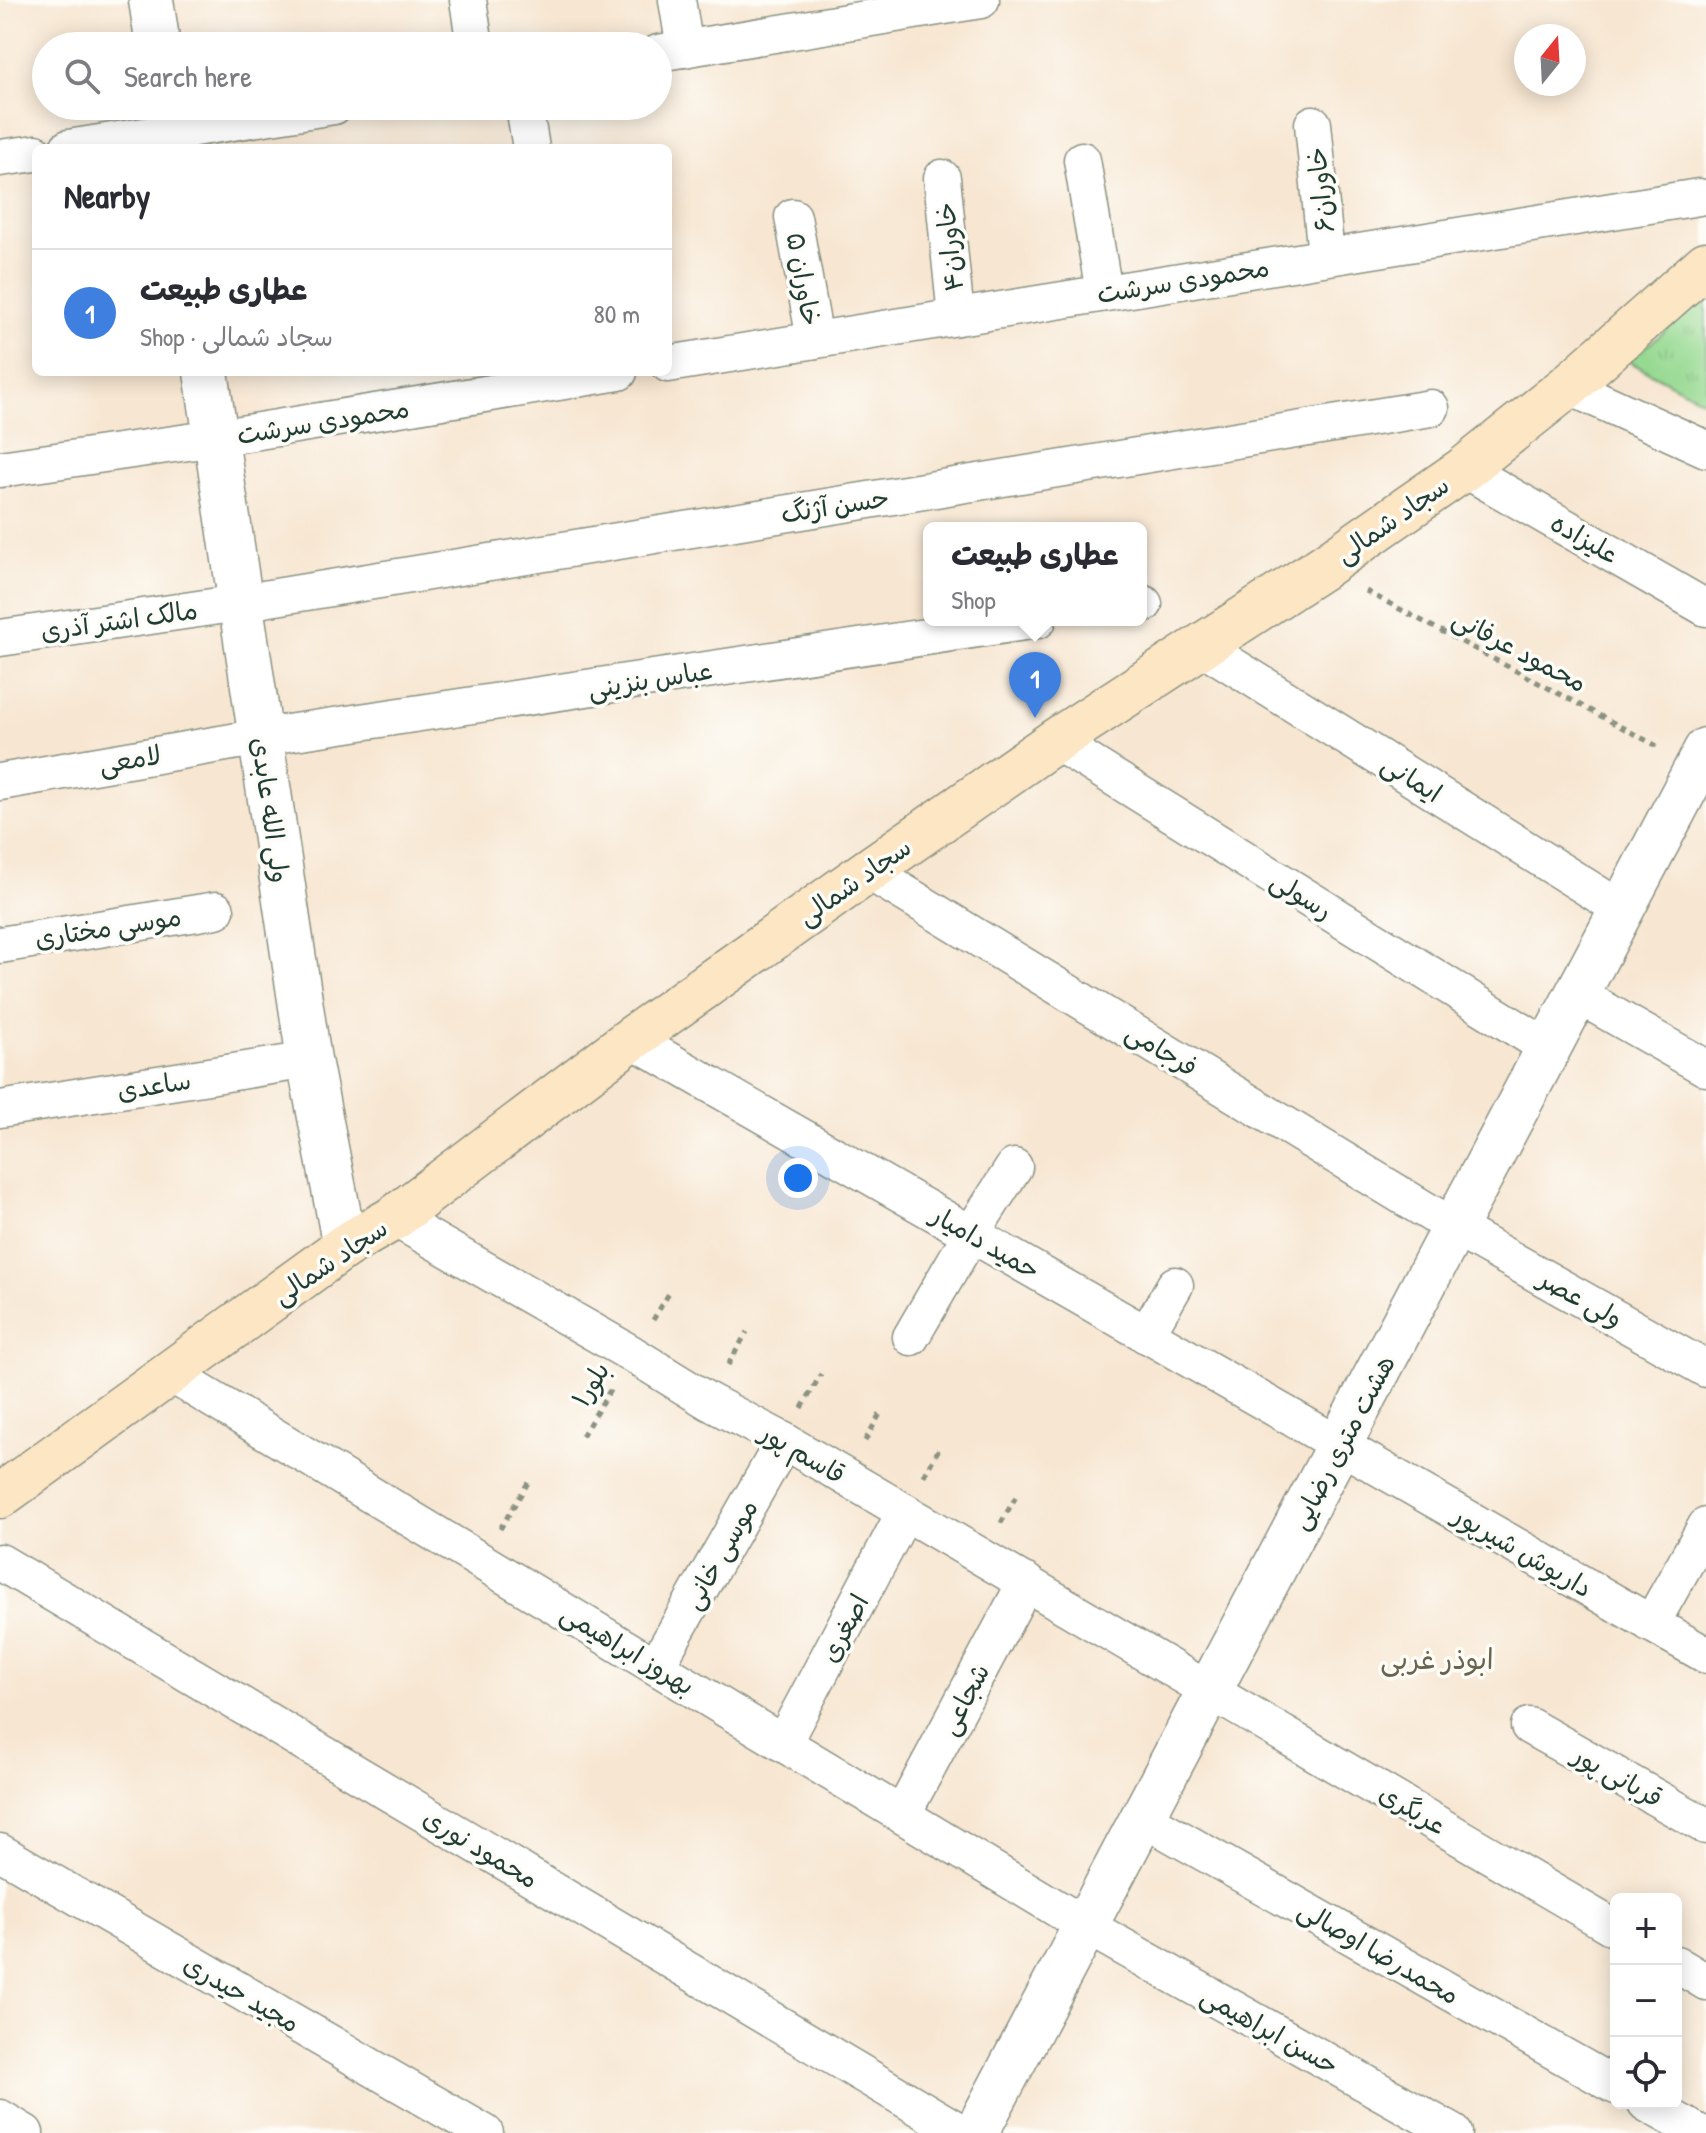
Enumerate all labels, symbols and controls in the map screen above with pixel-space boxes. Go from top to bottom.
north arrow [1514,24,1586,96]
search box [32,32,672,120]
icon: search [60,54,104,98]
text: Search here [124,56,252,96]
street label: خاوران۶ [1298,145,1342,235]
text: Nearby [64,173,150,219]
street label: خاوران۴ [927,201,971,293]
street label: خاوران ۵ [779,230,829,328]
street label: محمودی سرشت [1094,249,1272,311]
text: عطاری طبیعت [140,269,308,309]
text: 1 [85,296,95,331]
text: 80 m [593,296,640,331]
text: Shop · سجاد شمالی [140,319,333,354]
street label: محمودی سرشت [234,390,412,452]
street label: سجاد شمالی [1328,467,1456,571]
street label: حسن آژنگ [778,479,892,531]
street label: علیزاده [1545,505,1625,571]
popup [923,522,1147,626]
text: عطاری طبیعت [951,534,1119,574]
text: Shop [951,582,996,617]
street label: مالک اشتر آذری [38,592,200,648]
street label: محمود عرفانی [1447,600,1593,700]
street label: عباس بنزینی [585,652,715,706]
pin: 1 [1009,652,1061,718]
street label: ولی الله عابدی [243,735,299,885]
street label: لامعی [96,736,164,782]
street label: ایمانی [1375,746,1449,810]
street label: سجاد شمالی [790,829,918,933]
street label: رسولی [1264,862,1340,928]
street label: موسی مختاری [32,898,184,956]
street label: فرجامی [1120,1014,1204,1084]
street label: ساعدی [114,1062,194,1108]
your location [778,1158,818,1198]
street label: حمید دامیار [924,1196,1047,1287]
street label: سجاد شمالی [266,1210,394,1312]
street label: ولی عصر [1531,1260,1629,1335]
street label: هشت متری رضایی [1281,1349,1403,1535]
street label: بلور۱ [563,1355,617,1413]
street label: قاسم پور [751,1414,852,1494]
street label: موسی خانی [674,1493,766,1615]
street label: داریوش شیرپور [1445,1496,1599,1605]
street label: اصغری [811,1588,877,1668]
street label: بهروز ابراهیمی [555,1595,701,1703]
district label: ابوذر غربی [1380,1640,1494,1678]
street label: شجاعی [931,1657,997,1741]
street label: قربانی پور [1565,1736,1669,1815]
street label: عربگری [1373,1775,1453,1843]
street label: محمود نوری [417,1800,545,1896]
street label: محمدرضا اوصالی [1292,1892,1466,2012]
map controls [1610,1893,1682,2109]
button: + [1610,1893,1682,1965]
street label: مجید حیدری [178,1946,306,2040]
button: − [1610,1965,1682,2037]
street label: حسن ابراهیمی [1195,1978,1345,2082]
button: locate [1610,2037,1682,2109]

